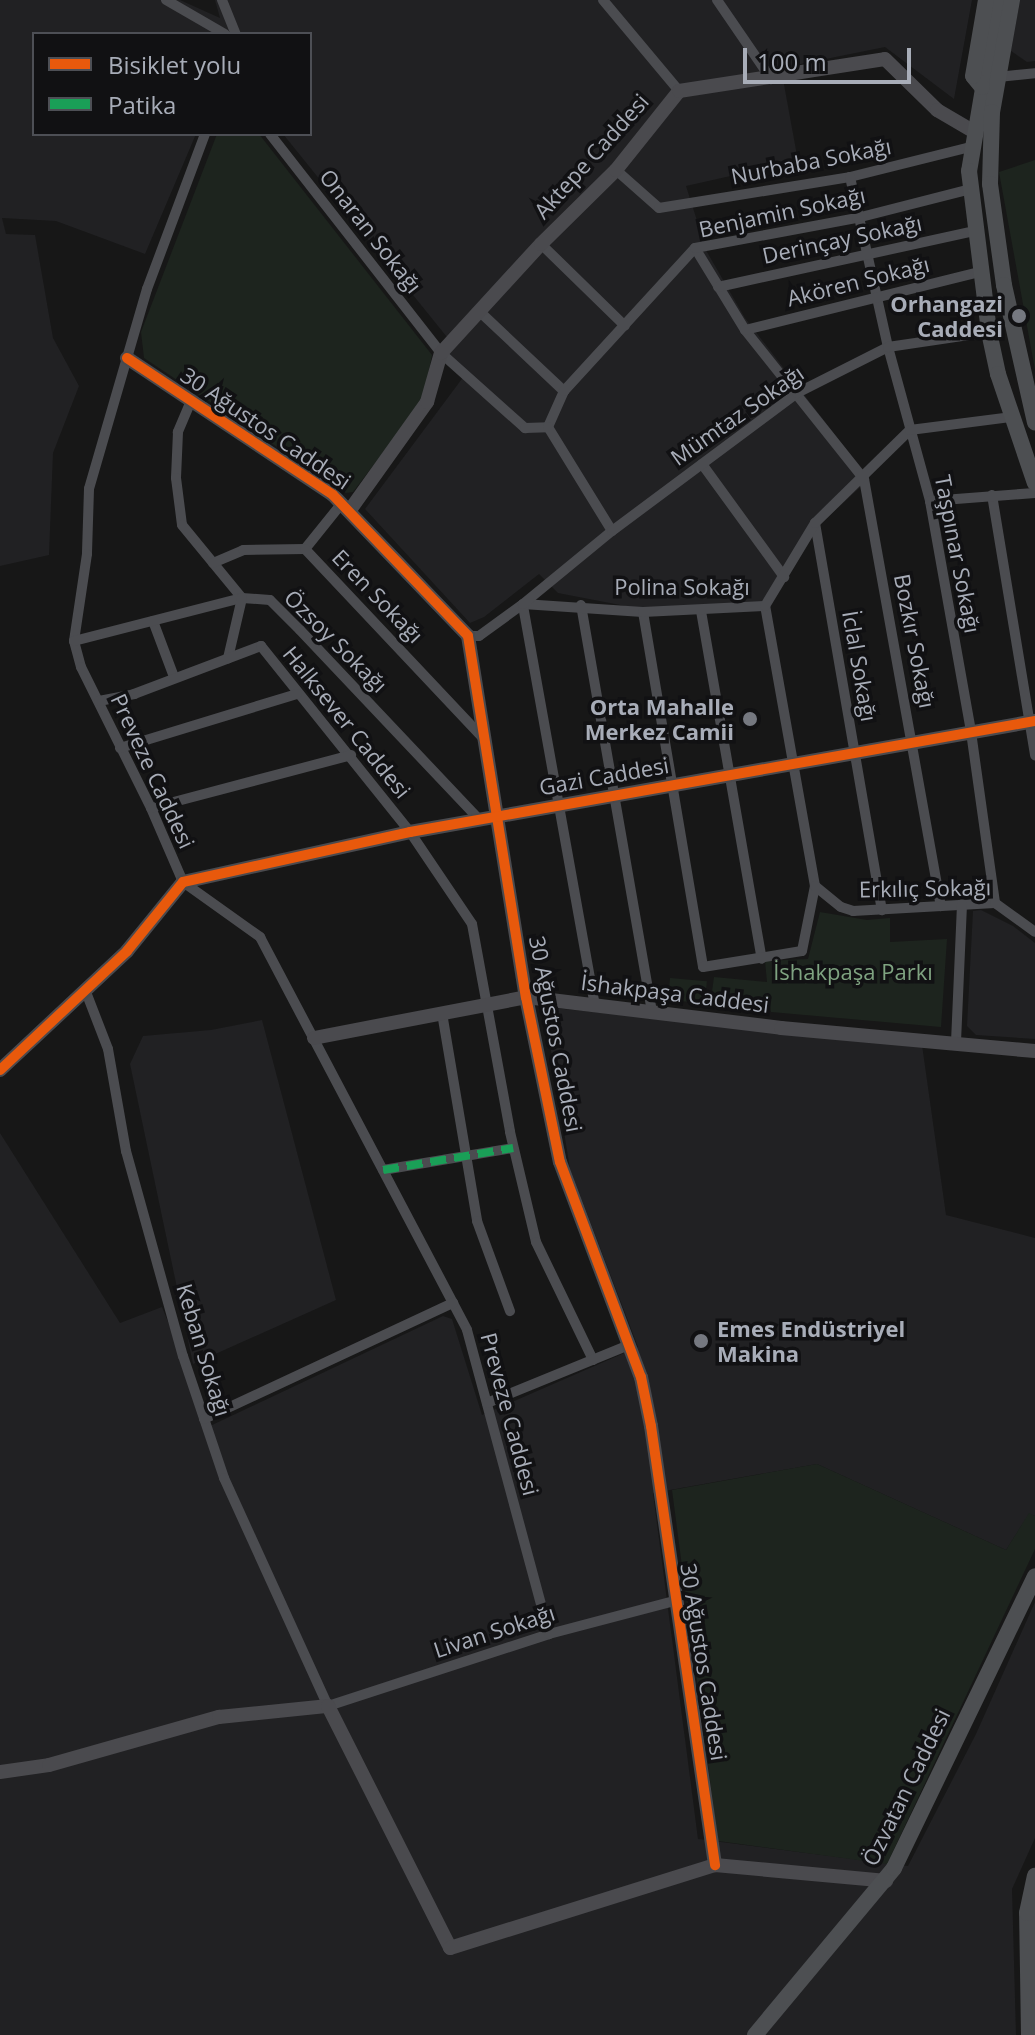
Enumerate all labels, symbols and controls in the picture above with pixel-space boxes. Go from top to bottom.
legend [32,32,312,136]
scale bar [747,32,915,82]
text: 100 m [757,45,827,78]
text: Bisiklet yolu [108,48,241,81]
text: Patika [108,88,176,121]
street label: Aktepe Caddesi [528,88,654,224]
street label: Nurbaba Sokağı [729,133,893,189]
street label: Onaran Sokağı [314,164,428,298]
street label: Benjamin Sokağı [696,181,868,243]
street label: Derinçay Sokağı [760,209,924,269]
street label: Akören Sokağı [784,251,932,311]
place label: Orhangazi Caddesi [890,290,1003,342]
marker: Orhangazi Caddesi [1010,307,1028,325]
street label: Mümtaz Sokağı [665,359,809,471]
street label: 30 Ağustos Caddesi [176,361,356,495]
street label: Taşpınar Sokağı [930,473,986,635]
street label: Eren Sokağı [327,544,429,648]
street label: Bozkır Sokağı [889,572,941,710]
street label: Polina Sokağı [614,574,750,600]
street label: Özsoy Sokağı [279,584,393,698]
street label: İclal Sokağı [837,608,883,724]
street label: Halksever Caddesi [278,641,416,803]
street label: Preveze Caddesi [106,689,200,853]
place label: Orta Mahalle Merkez Camii [585,693,734,744]
marker: Orta Mahalle Merkez Camii [741,710,759,728]
street label: Gazi Caddesi [537,752,671,800]
street label: Erkılıç Sokağı [859,874,991,902]
street label: 30 Ağustos Caddesi [524,934,588,1134]
park label: İshakpaşa Parkı [773,959,933,985]
street label: İshakpaşa Caddesi [579,968,771,1018]
street label: Keban Sokağı [171,1280,237,1420]
place label: Emes Endüstriyel Makina [717,1315,905,1366]
street label: Preveze Caddesi [476,1330,544,1498]
marker: Emes Endüstriyel Makina [692,1332,710,1350]
street label: 30 Ağustos Caddesi [675,1561,733,1763]
street label: Livan Sokağı [430,1599,558,1663]
street label: Özvatan Caddesi [857,1704,955,1870]

